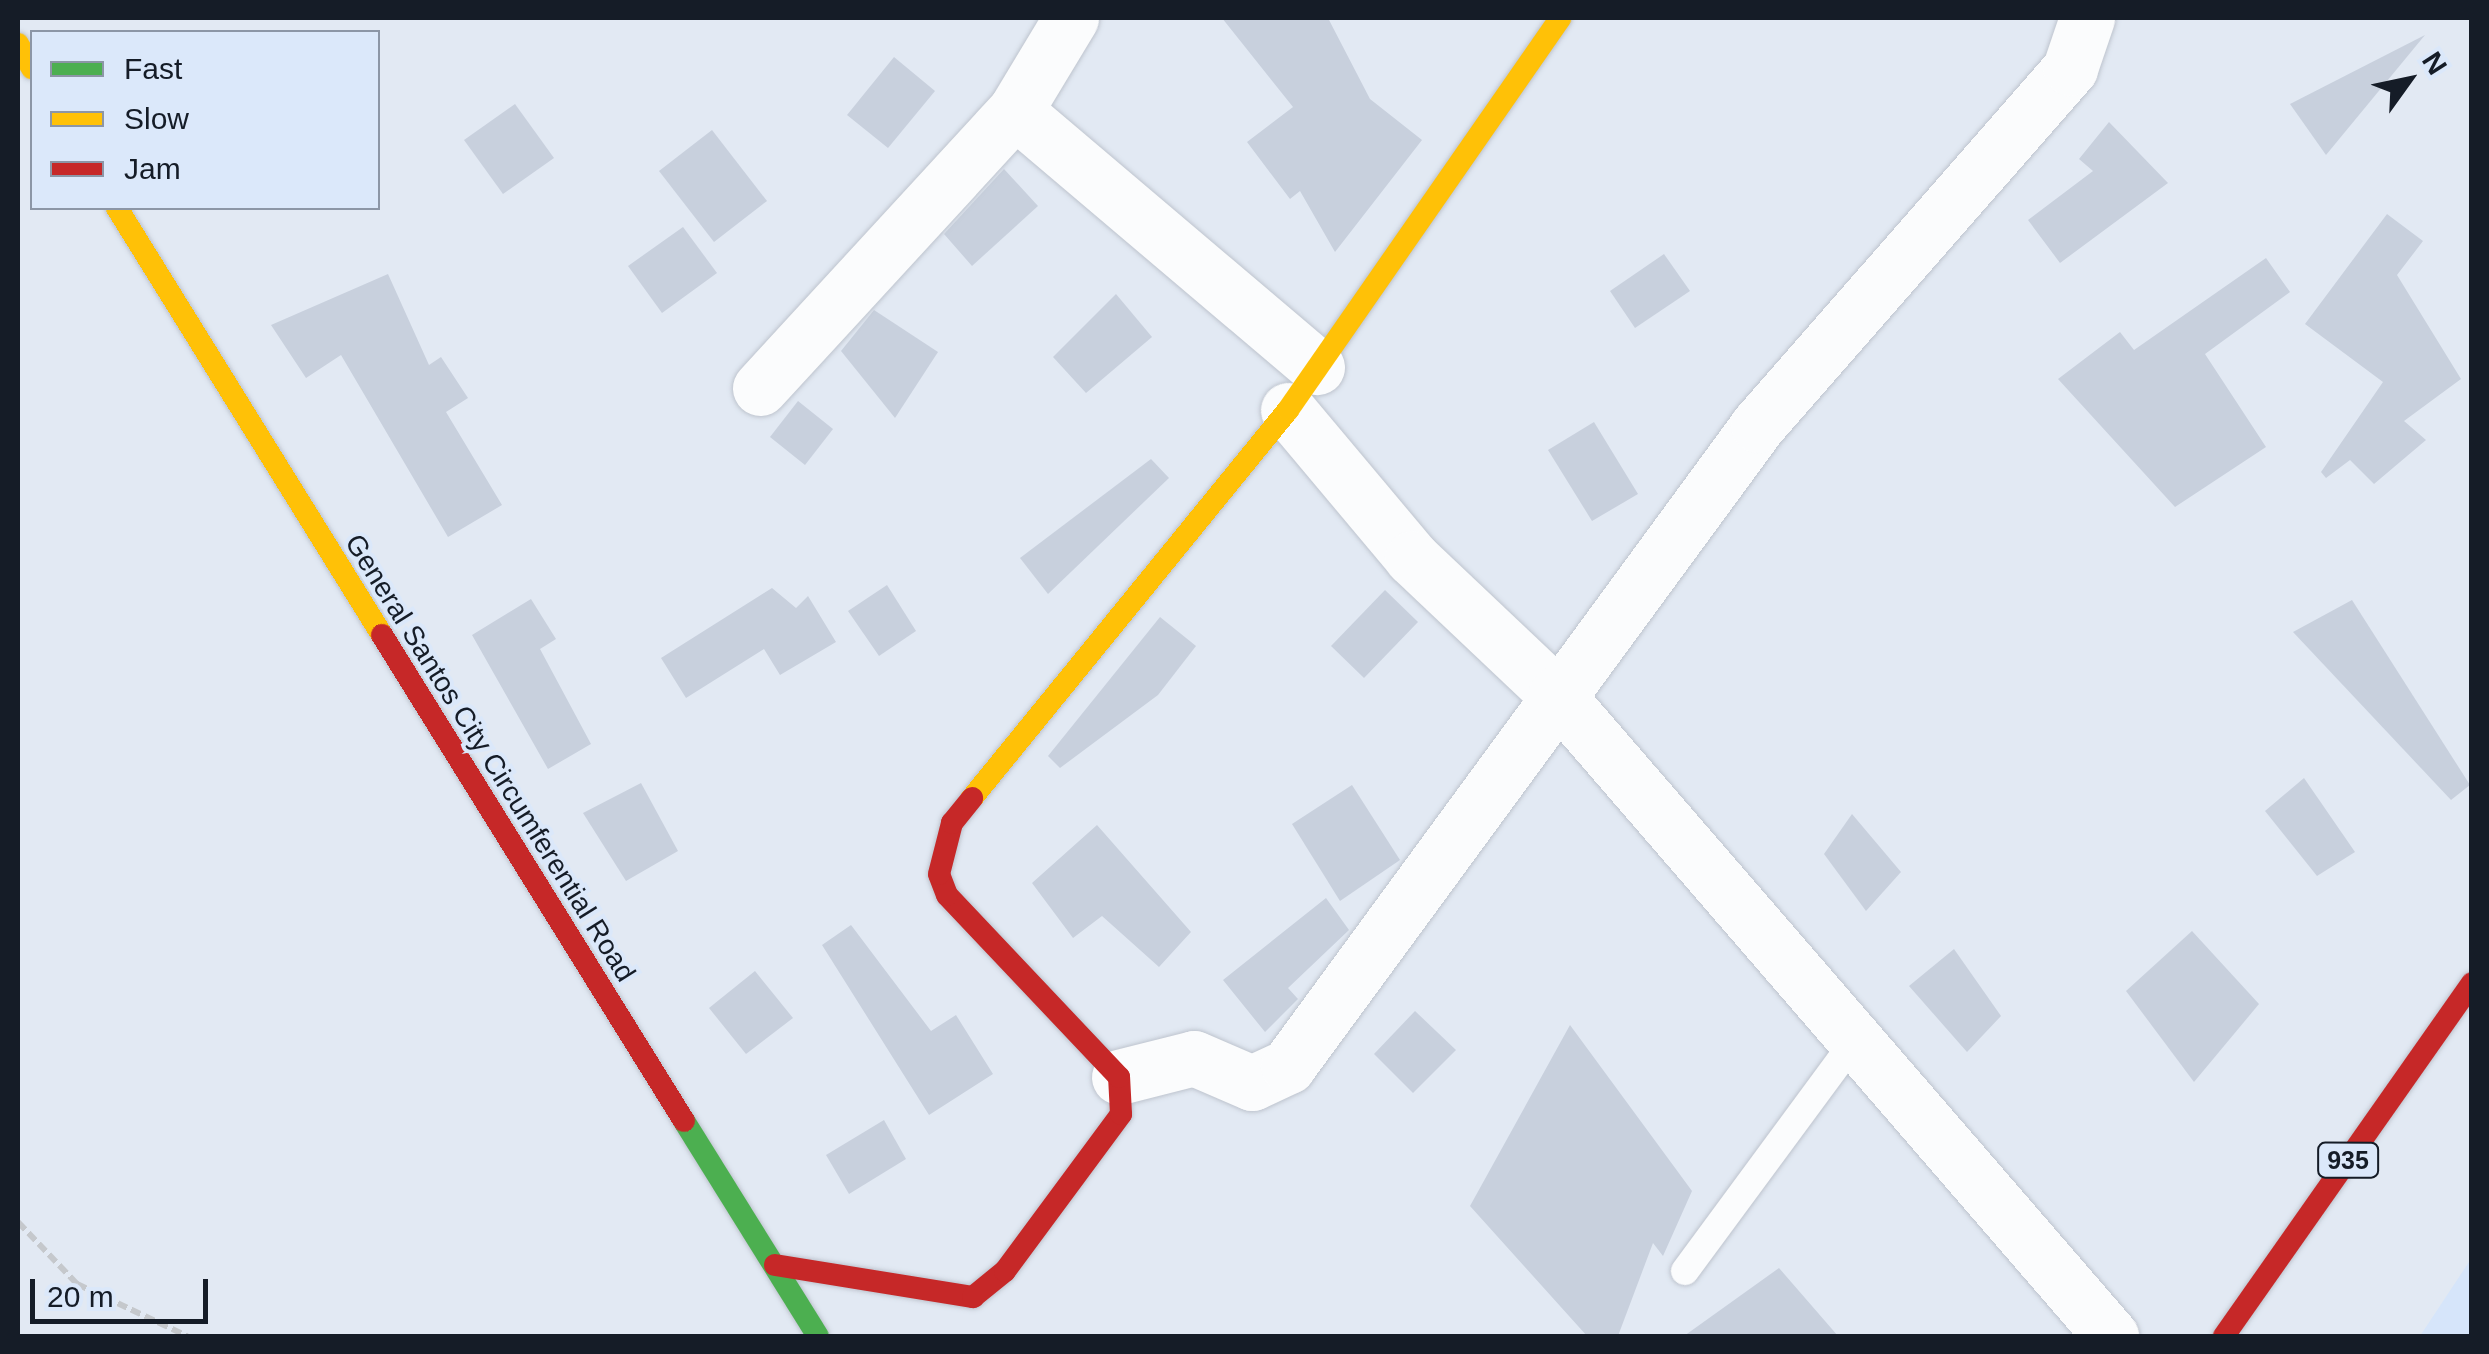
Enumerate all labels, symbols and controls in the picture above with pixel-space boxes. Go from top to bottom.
legend [30,30,380,210]
north arrow [2359,30,2459,130]
text: N [2416,46,2453,80]
text: Fast [124,52,182,85]
text: Slow [124,102,189,135]
text: Jam [124,152,181,185]
street label: General Santos City Circumferential Road [338,528,642,988]
road number: 935 [2316,1140,2380,1180]
scale bar [35,1259,212,1321]
text: 20 m [47,1280,114,1313]

